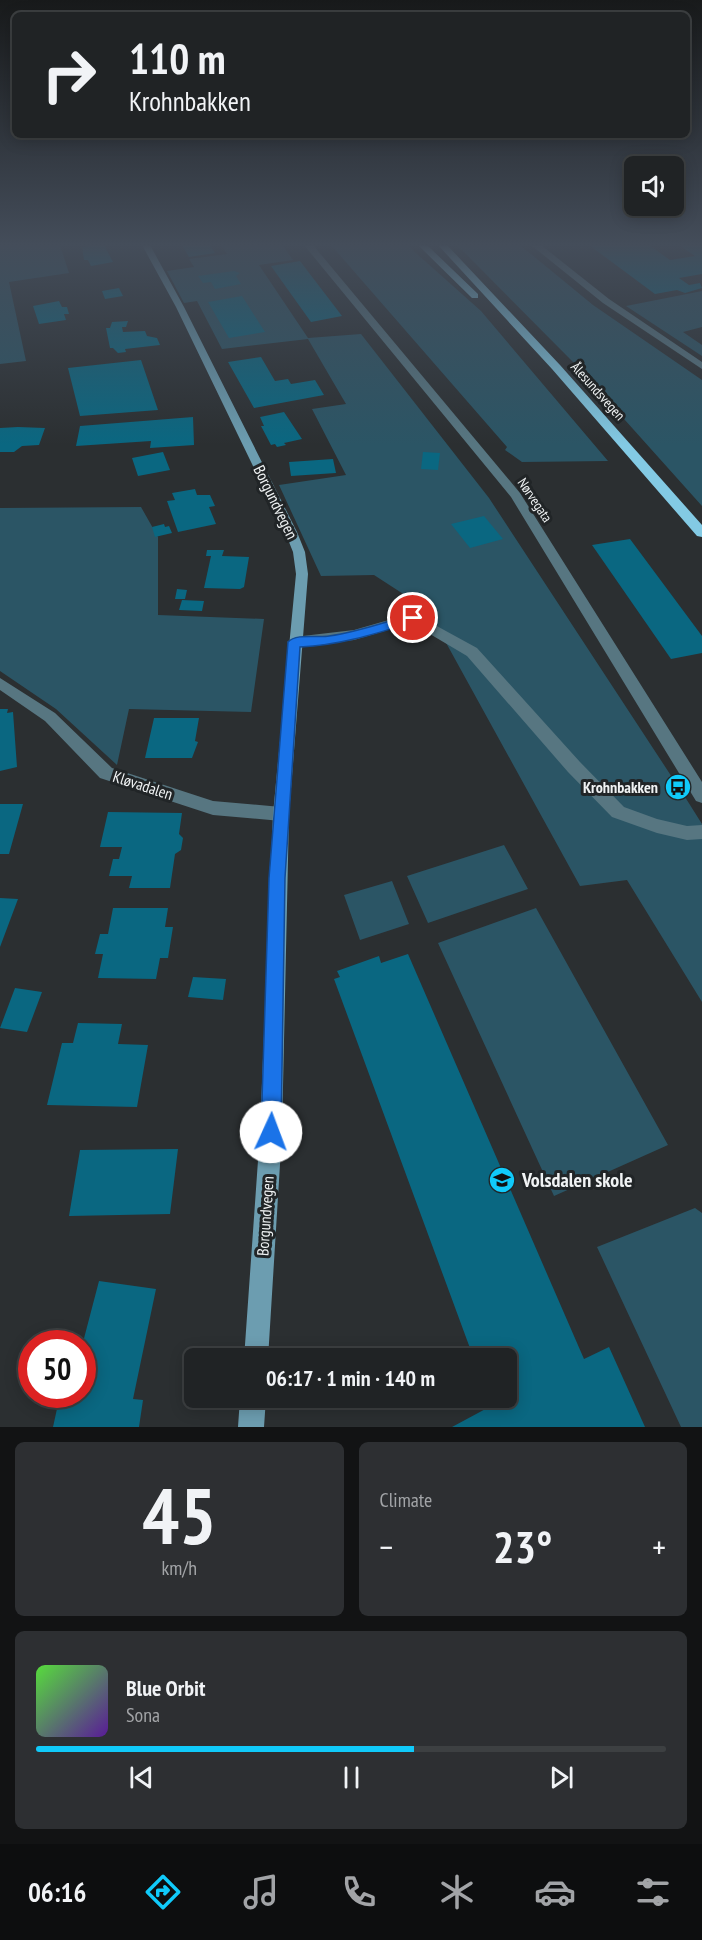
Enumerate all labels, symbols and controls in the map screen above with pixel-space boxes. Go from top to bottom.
text: 110 m [129,31,226,86]
icon: right [30,36,108,114]
text: Krohnbakken [129,84,251,118]
map controls [624,156,684,216]
button: sound [624,156,684,216]
street label: Ålesundsvegen [567,358,629,424]
street label: Borgundvegen [250,462,302,542]
street label: Nørvegata [514,474,556,526]
pin [387,592,438,643]
icon: arrive [396,601,429,634]
street label: Kløvadalen [111,766,175,804]
bus stop icon: Krohnbakken [663,772,693,802]
place label: Krohnbakken [583,777,658,797]
position arrow [239,1100,303,1164]
school or university icon: Volsdalen skole [487,1165,517,1195]
place label: Volsdalen skole [521,1167,633,1193]
street label: Borgundvegen [252,1175,278,1257]
speed limit sign: 50 [18,1330,96,1408]
text: 06:17 · 1 min · 140 m [266,1364,435,1392]
text: 45 [142,1465,217,1566]
text: Climate [380,1487,432,1513]
text: 23° [493,1517,552,1575]
text: − [380,1525,393,1568]
text: + [652,1525,666,1568]
text: km/h [162,1555,197,1581]
text: Blue Orbit [126,1674,205,1702]
text: Sona [126,1702,160,1728]
icon: previous [125,1761,158,1794]
icon: pause [335,1761,368,1794]
icon: next [545,1761,578,1794]
icon: directions [142,1871,184,1913]
icon: music [240,1871,282,1913]
icon: phone [338,1871,380,1913]
icon: climate [436,1871,478,1913]
icon: car [534,1871,576,1913]
icon: filters [632,1871,674,1913]
text: 06:16 [28,1875,86,1909]

